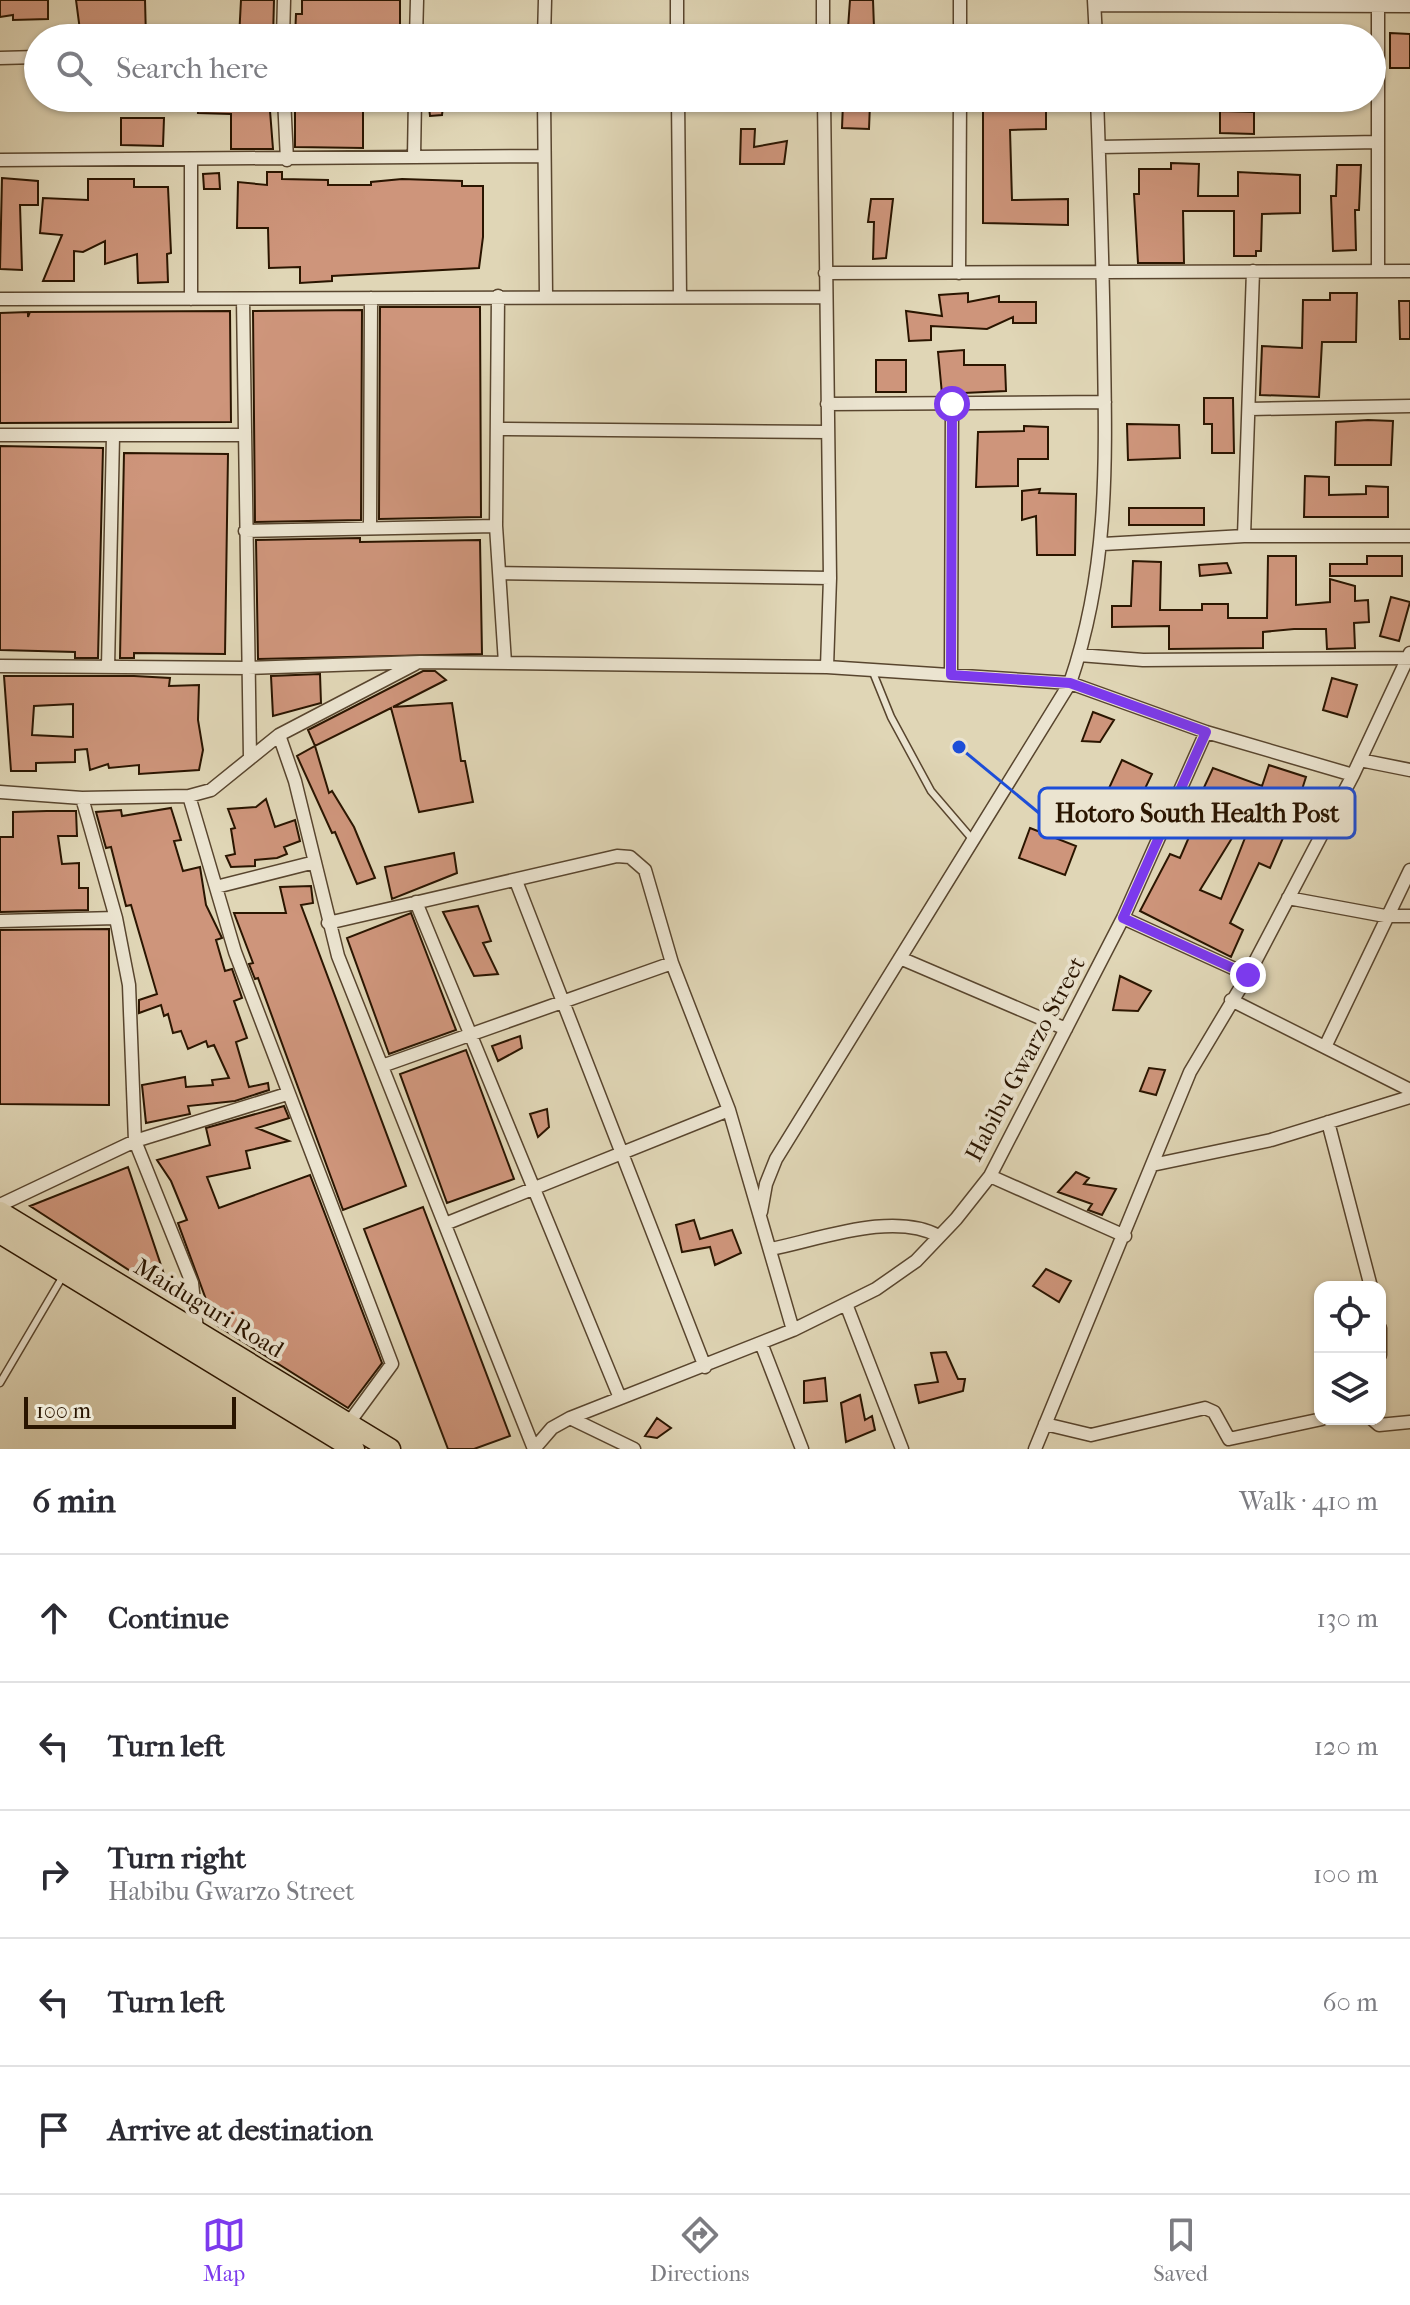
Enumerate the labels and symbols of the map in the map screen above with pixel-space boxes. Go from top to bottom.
route start [934,386,970,422]
callout: Hotoro South Health Post [1039,788,1355,838]
text: Hotoro South Health Post [1055,798,1340,829]
street label: Habibu Gwarzo Street [959,952,1091,1166]
route end [1230,957,1266,993]
street label: Maiduguri Road [129,1252,290,1364]
scale bar [24,1393,236,1429]

